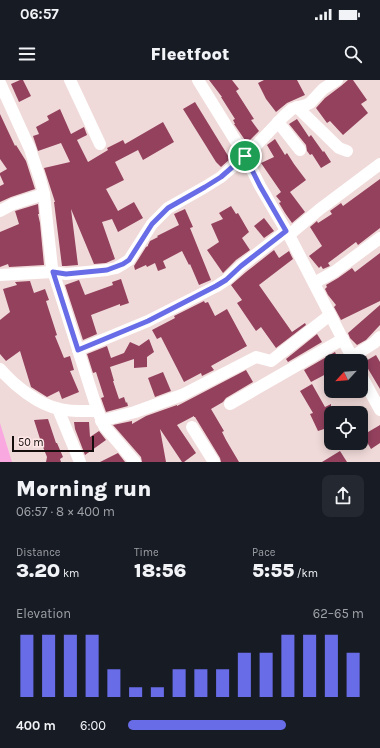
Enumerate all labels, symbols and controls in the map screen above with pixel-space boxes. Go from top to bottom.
text: 06:57 [20,5,59,23]
icon: menu [16,43,38,65]
text: Fleetfoot [150,43,230,65]
icon: search [342,43,364,65]
pin [228,139,262,173]
icon: arrive [234,145,256,167]
north arrow [324,354,368,398]
map controls [324,354,368,450]
button: locate [324,406,368,450]
scale bar [12,434,94,453]
text: 50 m [18,436,44,449]
button: share [322,475,364,517]
text: Morning run [16,476,151,502]
text: 06:57 · 8 × 400 m [16,504,115,519]
text: Distance [16,546,60,559]
text: Time [134,546,159,559]
text: Pace [252,546,275,559]
text: 3.20 [16,559,60,582]
text: 18:56 [134,559,186,582]
text: 5:55 [252,559,294,582]
text: km [60,567,79,580]
text: /km [294,567,318,580]
text: Elevation [16,606,71,621]
text: 62–65 m [313,606,364,621]
text: 400 m [16,718,56,733]
text: 6:00 [80,718,106,733]

